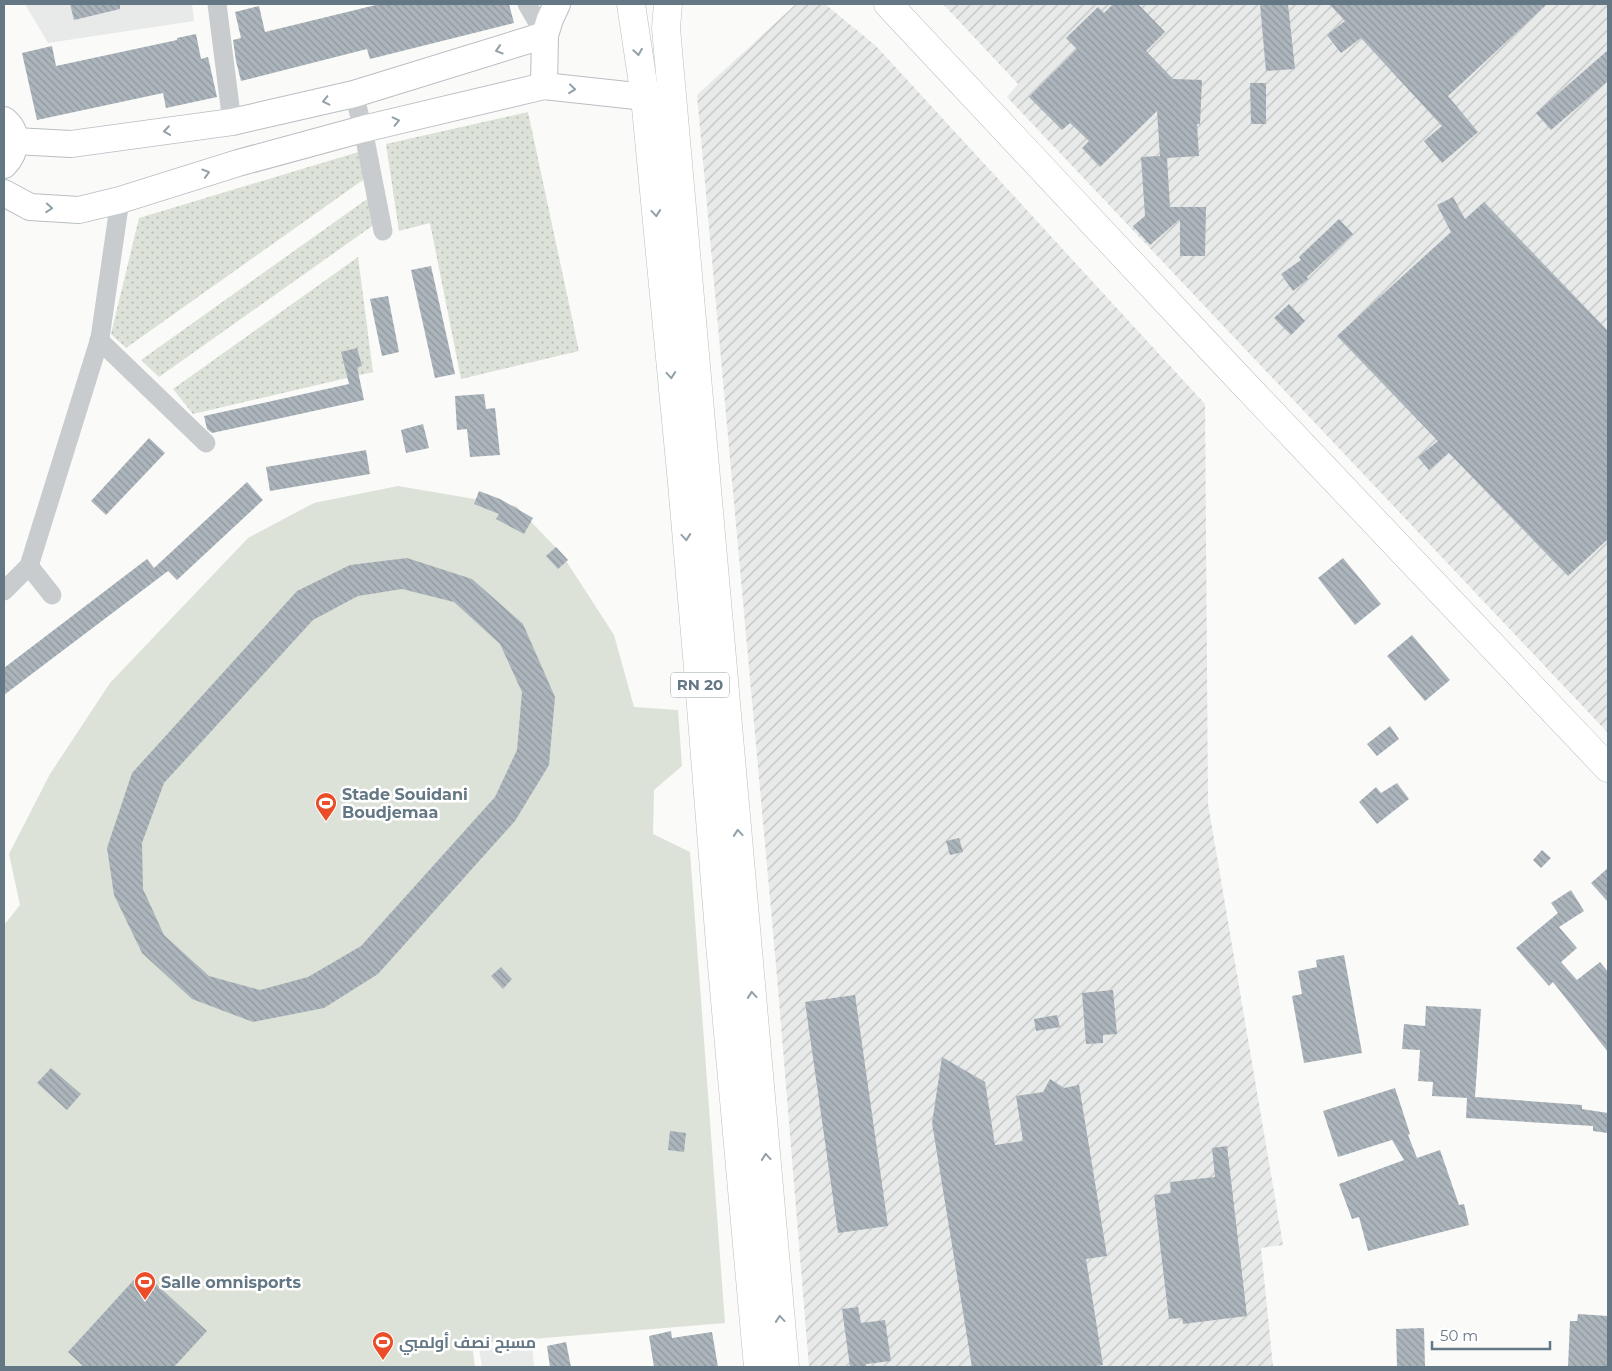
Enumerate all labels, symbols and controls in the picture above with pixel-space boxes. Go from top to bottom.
one-way arrow [495,44,503,54]
one-way arrow [633,48,643,56]
one-way arrow [568,83,576,94]
one-way arrow [322,95,331,106]
one-way arrow [392,116,401,127]
one-way arrow [162,125,170,136]
one-way arrow [201,169,209,179]
one-way arrow [45,203,53,214]
one-way arrow [650,210,661,218]
one-way arrow [666,371,677,379]
one-way arrow [681,533,692,541]
road number: RN 20 [671,672,729,698]
place label: Stade Souidani Boudjemaa [342,785,468,822]
sports icon: Stade Souidani Boudjemaa [314,791,338,822]
one-way arrow [732,829,743,837]
one-way arrow [747,991,758,999]
one-way arrow [761,1153,772,1161]
sports icon: Salle omnisports [133,1270,157,1301]
place label: Salle omnisports [161,1273,302,1292]
one-way arrow [775,1314,786,1322]
scale bar [1432,1318,1550,1350]
text: 50 m [1440,1326,1478,1345]
sports icon: مسبح نصف أولمبي [371,1330,395,1361]
place label: مسبح نصف أولمبي [399,1332,536,1355]

